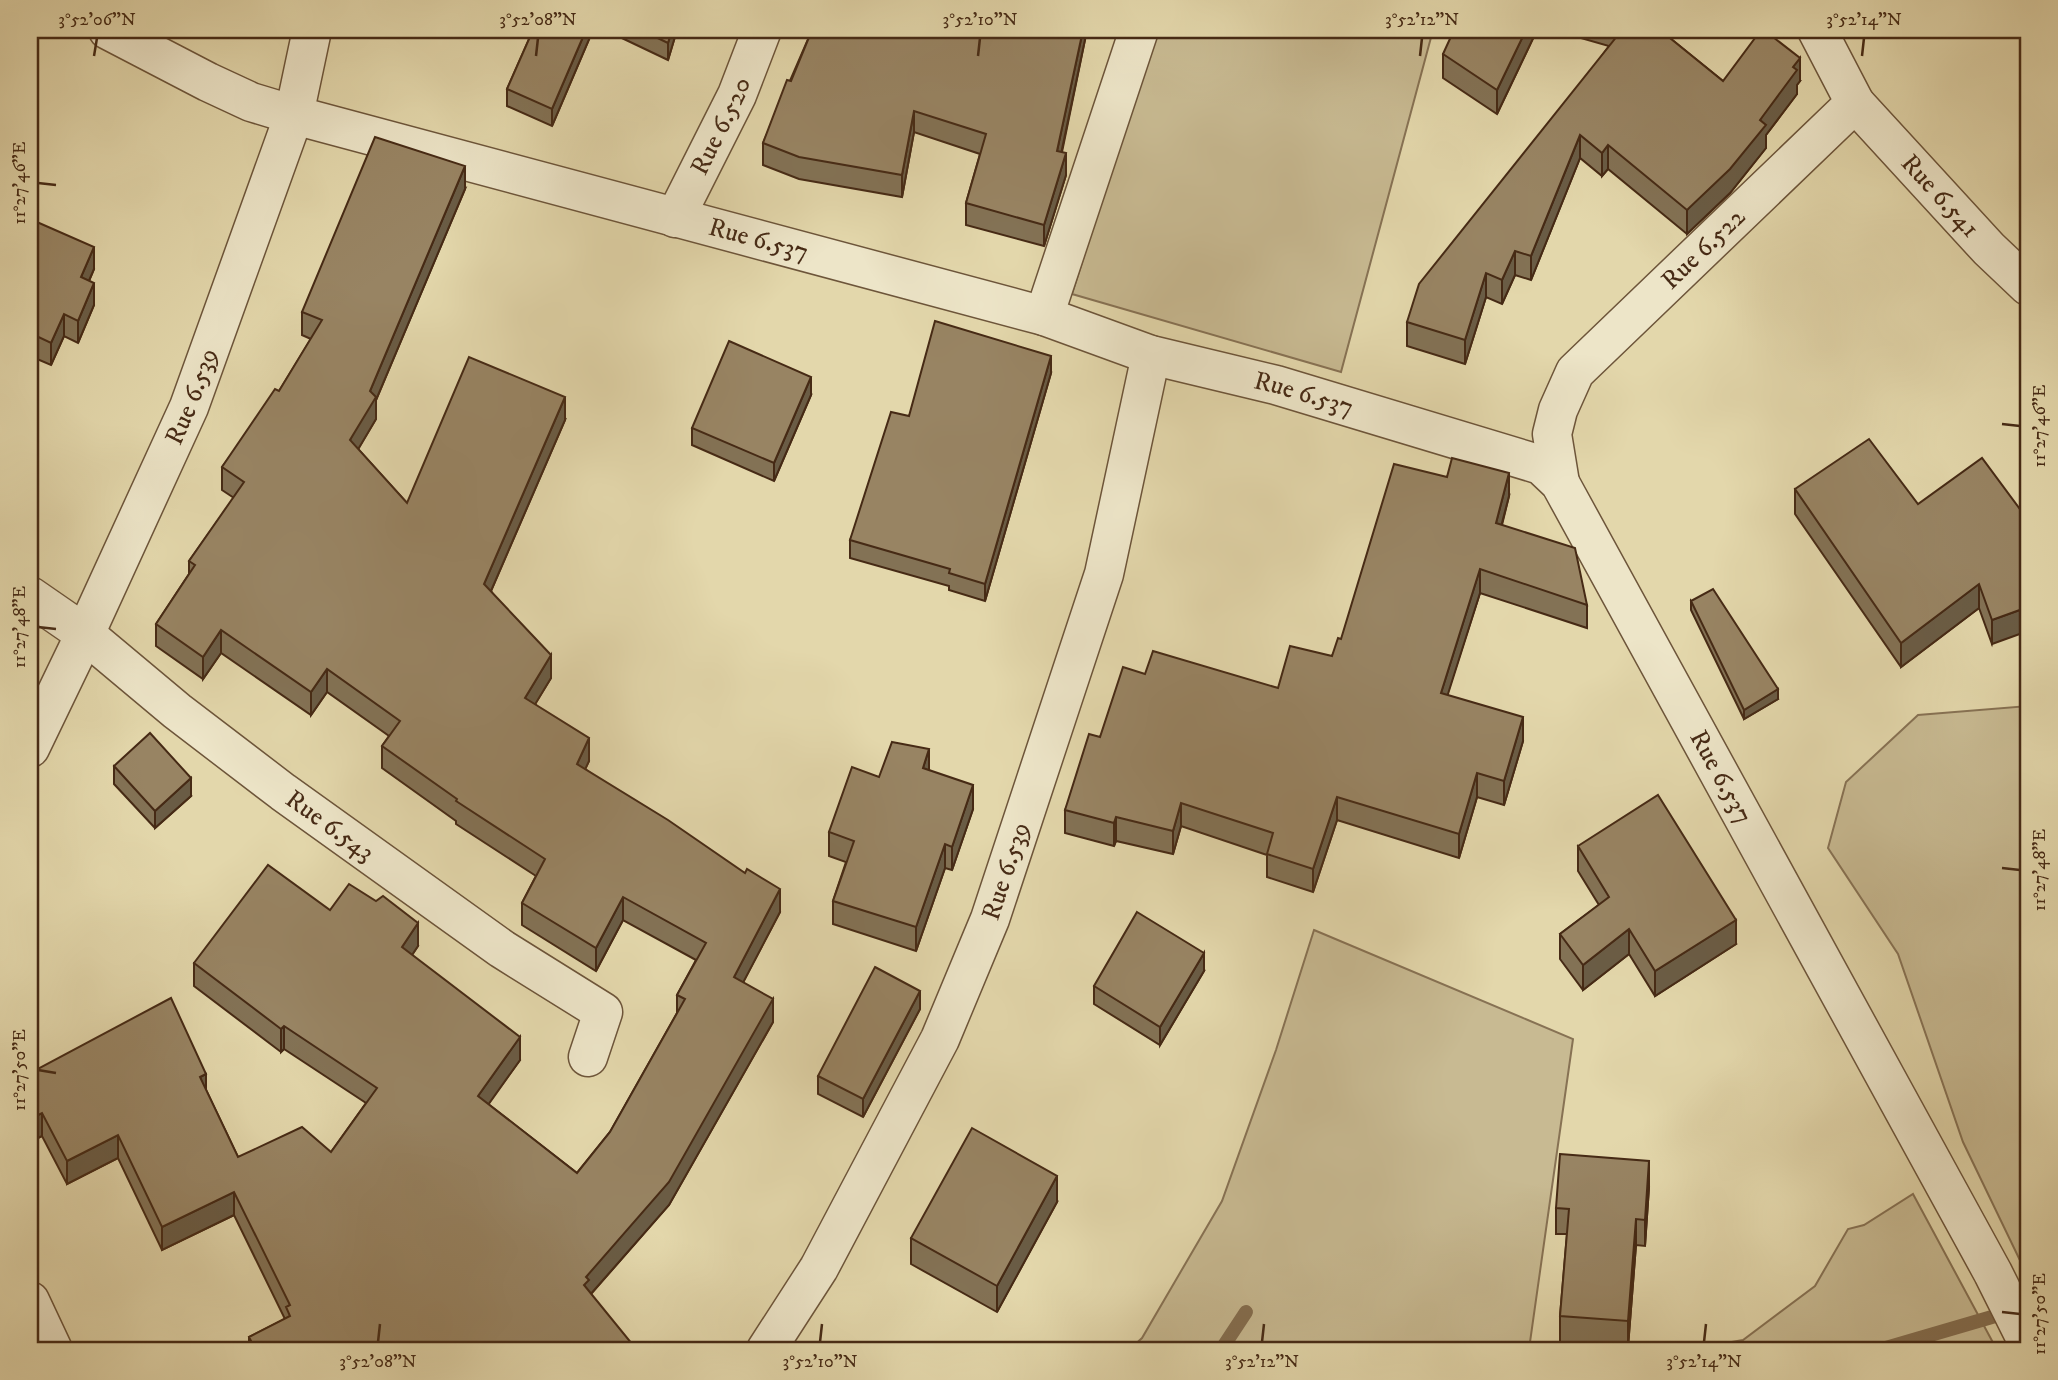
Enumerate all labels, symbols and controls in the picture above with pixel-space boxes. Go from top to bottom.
text: 3°52'06"N [58,9,136,31]
text: 3°52'08"N [499,9,577,31]
text: 3°52'10"N [943,9,1018,31]
text: 3°52'12"N [1385,9,1459,31]
text: 3°52'14"N [1826,9,1902,31]
street label: Rue 6.520 [683,72,759,180]
text: 11°27'46"E [9,141,31,224]
street label: Rue 6.541 [1894,147,1987,244]
street label: Rue 6.522 [1654,201,1752,297]
street label: Rue 6.537 [705,210,812,269]
street label: Rue 6.539 [157,344,225,450]
street label: Rue 6.537 [1251,364,1357,424]
text: 11°27'46"E [2029,384,2051,467]
text: 11°27'48"E [9,585,31,668]
street label: Rue 6.537 [1682,724,1760,829]
street label: Rue 6.543 [279,783,381,869]
street label: Rue 6.539 [974,818,1037,924]
text: 11°27'48"E [2029,828,2051,911]
text: 11°27'50"E [9,1029,31,1111]
text: 11°27'50"E [2029,1273,2051,1355]
text: 3°52'08"N [339,1351,417,1373]
text: 3°52'10"N [783,1351,858,1373]
text: 3°52'12"N [1225,1351,1299,1373]
text: 3°52'14"N [1666,1351,1742,1373]

